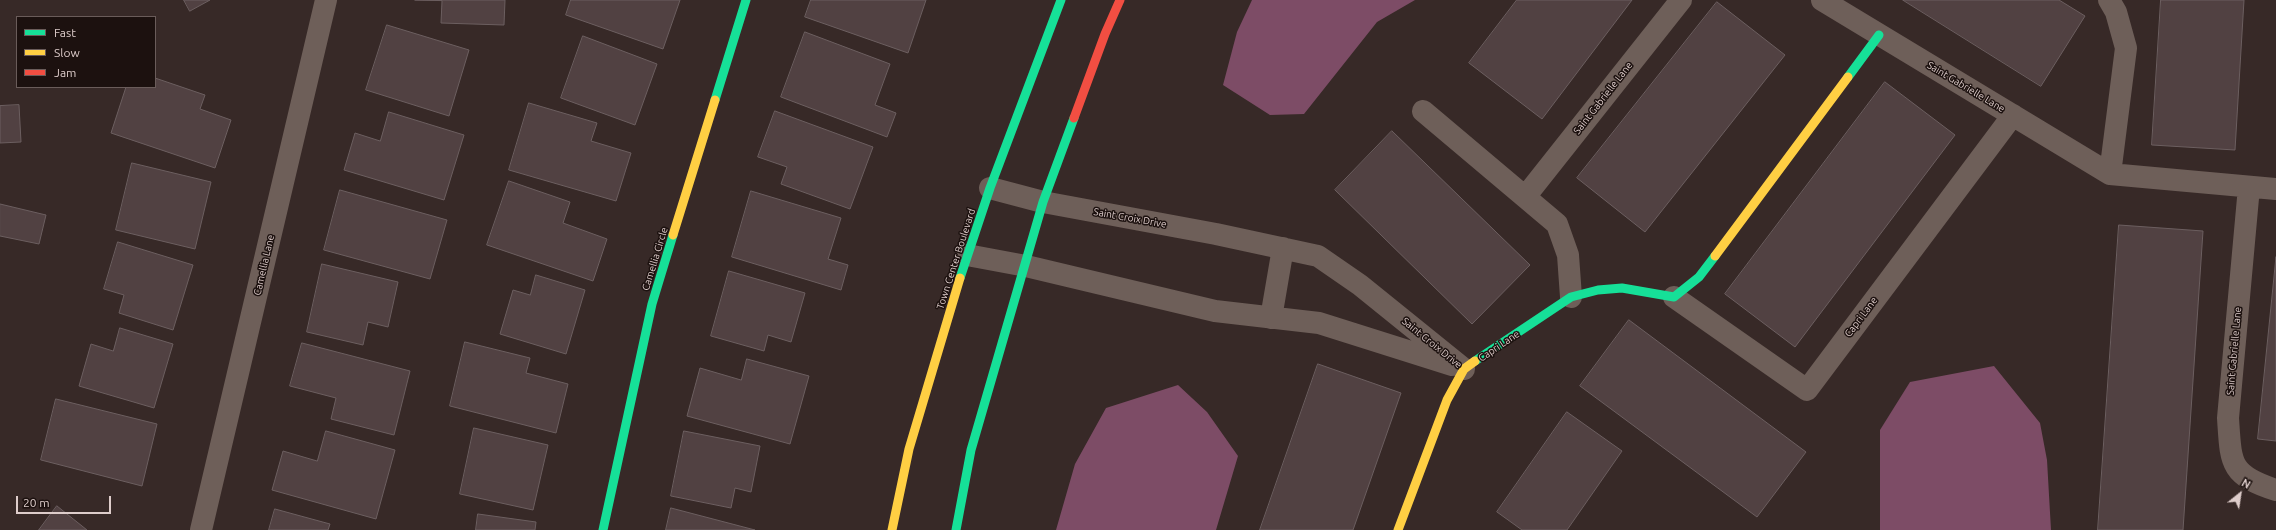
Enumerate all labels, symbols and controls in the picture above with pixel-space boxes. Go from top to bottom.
legend [16,16,156,88]
text: Fast [54,26,76,39]
text: Slow [54,46,80,59]
street label: Saint Gabrielle Lane [1571,59,1635,137]
street label: Saint Gabrielle Lane [1925,59,2007,115]
text: Jam [54,66,76,79]
street label: Saint Croix Drive [1093,206,1167,230]
street label: Town Center Boulevard [934,207,978,311]
street label: Camellia Circle [640,226,670,292]
street label: Camellia Lane [251,233,277,297]
street label: Capri Lane [1842,295,1880,339]
street label: Saint Gabrielle Lane [2224,306,2244,396]
street label: Saint Croix Drive [1400,315,1464,371]
street label: Capri Lane [1476,328,1522,364]
north arrow [2220,474,2260,514]
text: N [2239,476,2253,491]
scale bar [18,488,113,514]
text: 20 m [23,496,50,509]

